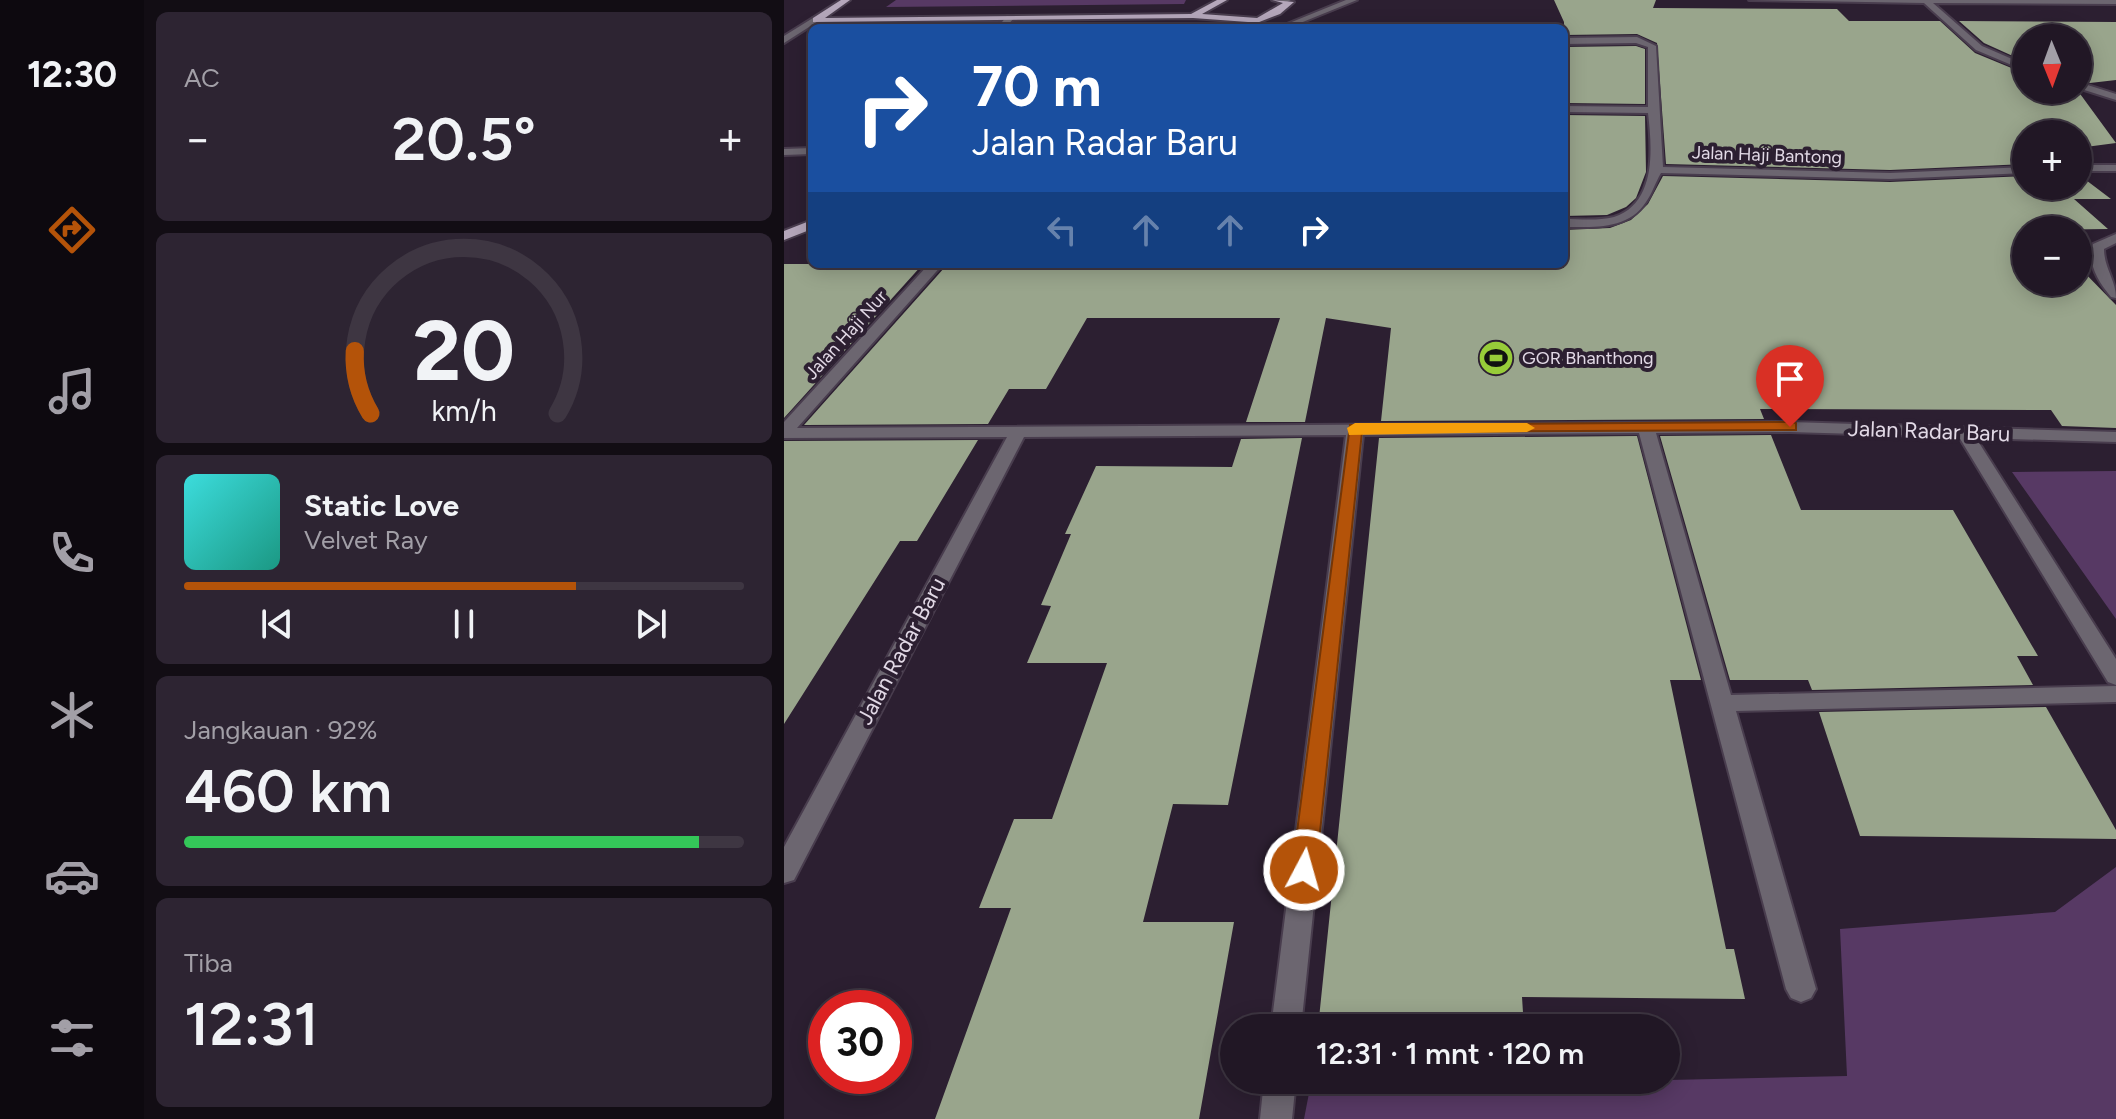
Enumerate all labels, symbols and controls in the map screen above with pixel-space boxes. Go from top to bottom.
north arrow [2012,24,2092,104]
map controls [2012,24,2092,296]
text: 12:30 [27,53,117,96]
text: 70 m [972,53,1102,120]
icon: right [840,56,944,160]
text: AC [184,62,220,94]
text: 20.5° [392,103,536,175]
text: − [184,112,211,165]
text: + [717,112,744,165]
button: + [2012,120,2092,200]
text: Jalan Radar Baru [972,121,1238,164]
street label: Jalan Haji Bantong [1692,141,1842,169]
icon: directions [44,202,100,258]
icon: left [1040,208,1084,252]
icon: ahead [1124,208,1168,252]
icon: ahead [1208,208,1252,252]
icon: right [1292,208,1336,252]
button: − [2012,216,2092,296]
street label: Jalan Haji Nur [800,286,892,384]
text: 20 [413,301,515,401]
sports icon: GOR Bhanthong [1477,339,1515,377]
pin [1756,345,1824,427]
place label: GOR Bhanthong [1522,347,1654,369]
icon: arrive [1768,357,1812,401]
icon: music [44,363,100,419]
text: km/h [431,394,497,428]
street label: Jalan Radar Baru [1847,415,2011,447]
text: Static Love [304,487,459,524]
text: Velvet Ray [304,524,428,556]
icon: phone [44,525,100,581]
street label: Jalan Radar Baru [851,573,951,729]
icon: previous [255,602,299,646]
icon: pause [442,602,486,646]
icon: next [629,602,673,646]
icon: climate [44,687,100,743]
text: Jangkauan · 92% [184,714,377,746]
text: 460 km [184,755,392,827]
position arrow [1262,828,1346,912]
icon: car [44,848,100,904]
text: Tiba [184,947,233,979]
text: 12:31 [184,988,319,1060]
speed limit sign: 30 [808,990,912,1094]
icon: filters [44,1010,100,1066]
text: 12:31 · 1 mnt · 120 m [1316,1035,1584,1072]

